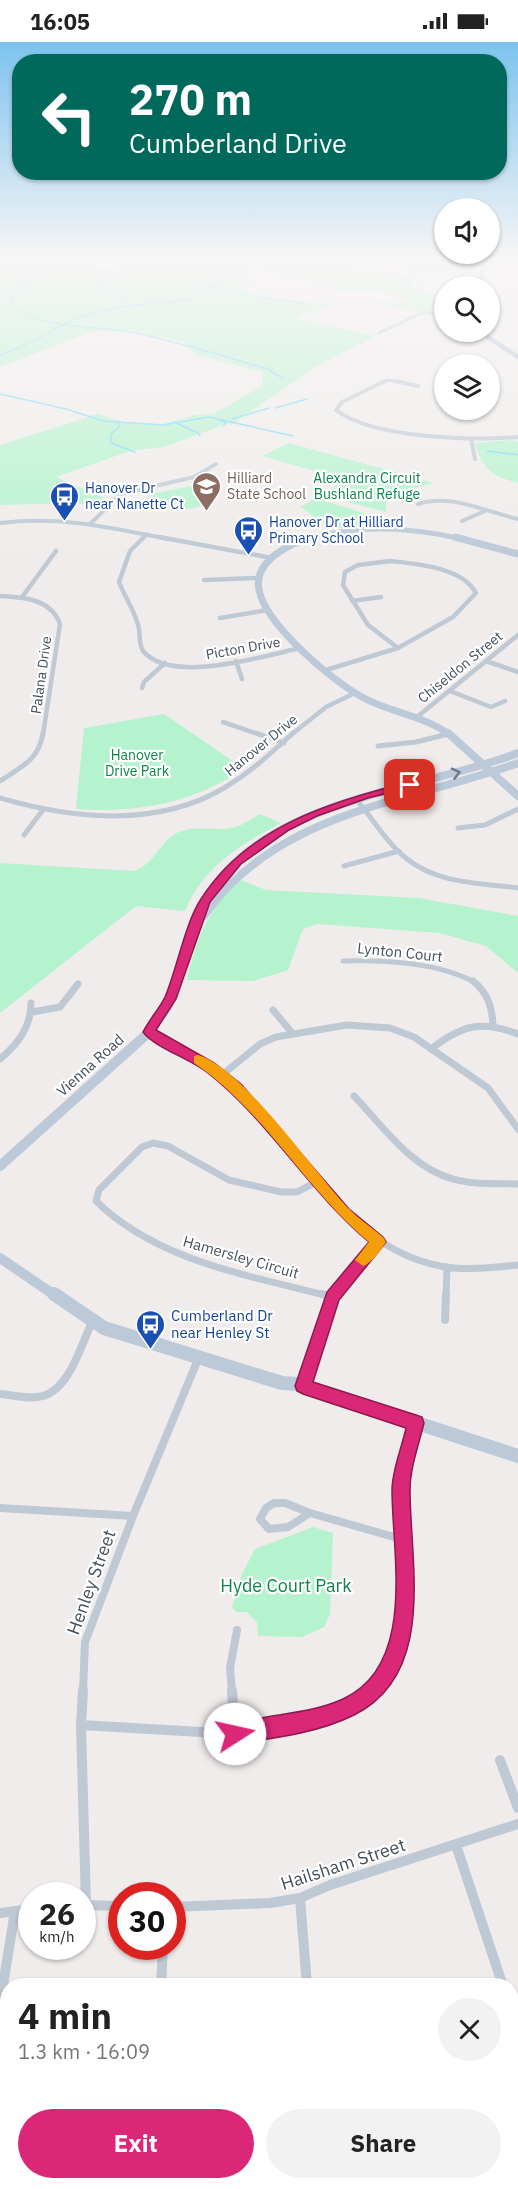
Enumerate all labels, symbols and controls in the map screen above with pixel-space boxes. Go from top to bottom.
text: 16:05 [30,7,90,36]
text: 270 m [129,72,252,127]
icon: left [30,78,108,156]
text: Cumberland Drive [129,125,347,160]
map controls [434,198,500,420]
button: sound [434,198,500,264]
button: search [434,276,500,342]
button: layers [434,354,500,420]
place label: Hilliard State School [227,469,306,503]
park label: Alexandra Circuit Bushland Refuge [313,469,421,503]
school or university icon: Hilliard State School [190,470,222,512]
place label: Hanover Dr near Nanette Ct [85,479,184,513]
bus stop icon: Hanover Dr near Nanette Ct [48,480,80,522]
place label: Hanover Dr at Hilliard Primary School [269,513,404,547]
bus stop icon: Hanover Dr at Hilliard Primary School [232,514,264,556]
street label: Chiseldon Street [414,627,506,707]
street label: Picton Drive [204,633,282,663]
street label: Palana Drive [27,635,55,715]
street label: Hanover Drive [221,710,301,780]
park label: Hanover Drive Park [105,746,170,780]
pin [384,759,435,810]
icon: arrive [393,768,426,801]
one-way arrow [450,768,460,781]
street label: Lynton Court [356,938,444,966]
street label: Vienna Road [52,1030,128,1100]
street label: Hamersley Circuit [181,1231,301,1283]
place label: Cumberland Dr near Henley St [171,1306,273,1342]
bus stop icon: Cumberland Dr near Henley St [134,1308,166,1350]
street label: Henley Street [61,1526,121,1638]
park label: Hyde Court Park [220,1574,352,1597]
position arrow [203,1702,267,1766]
street label: Hailsham Street [278,1833,408,1895]
speed limit sign: 30 [108,1882,186,1960]
text: 26 [39,1894,75,1933]
text: km/h [39,1927,75,1946]
text: 4 min [18,1992,112,2039]
button: close [438,1998,501,2061]
text: 1.3 km · 16:09 [18,2038,150,2065]
button: Exit [18,2109,254,2178]
button: Share [266,2109,501,2178]

